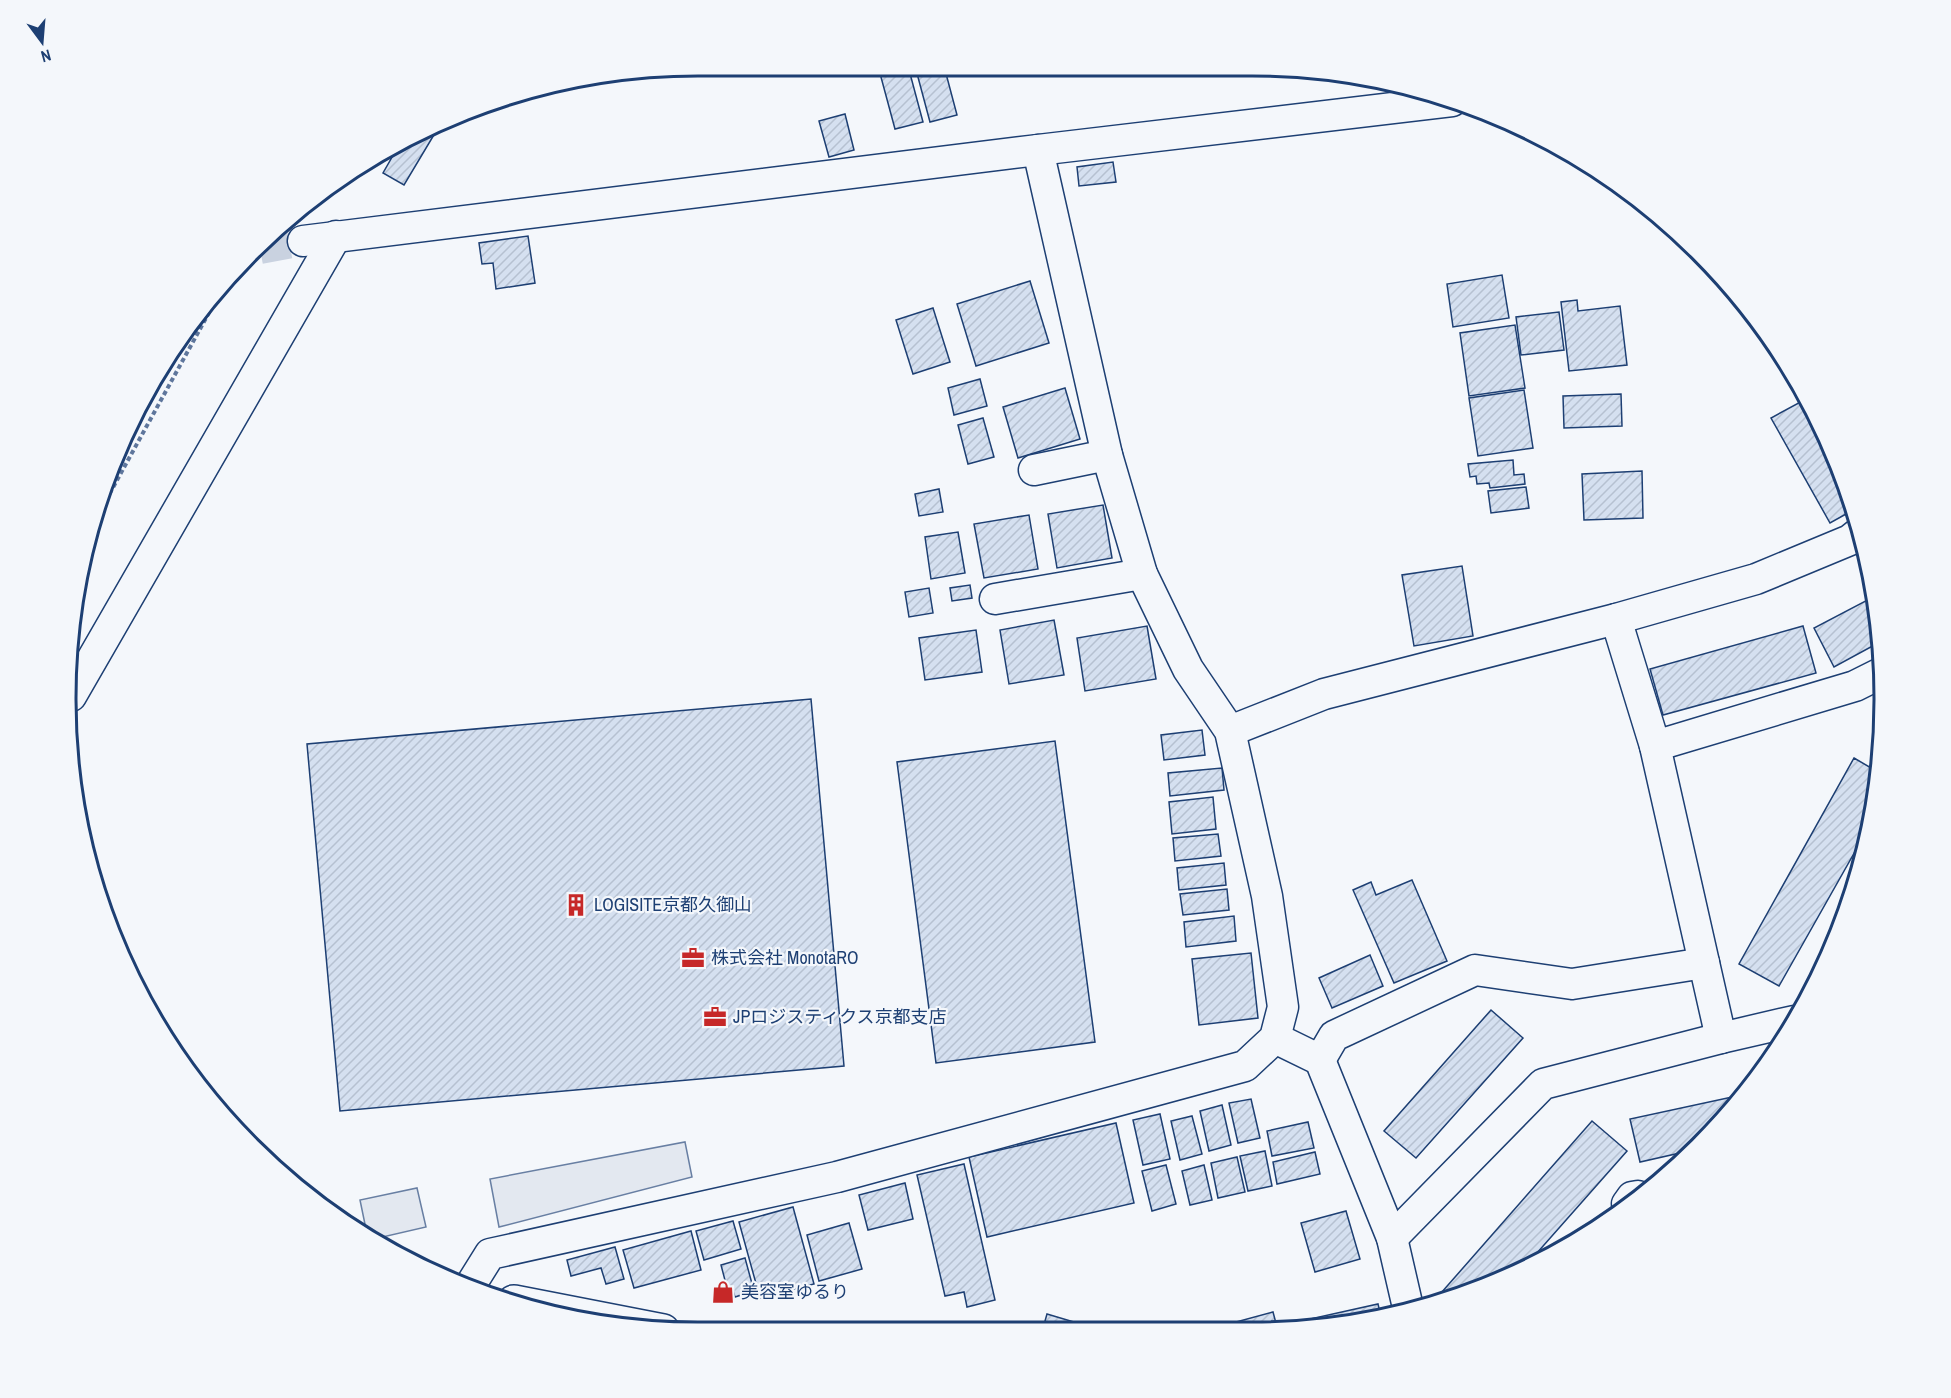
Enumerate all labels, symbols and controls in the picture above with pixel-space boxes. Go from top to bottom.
north arrow [12,12,72,72]
text: N [39,45,54,68]
building icon: LOGISITE京都久御山 [563,892,589,918]
place label: LOGISITE京都久御山 [594,892,752,917]
office icon: 株式会社 MonotaRO [680,945,706,971]
place label: 株式会社 MonotaRO [711,945,858,970]
office icon: JPロジスティクス京都支店 [702,1004,728,1030]
place label: JPロジスティクス京都支店 [733,1004,947,1029]
shop icon: 美容室ゆるり [710,1279,736,1305]
place label: 美容室ゆるり [741,1279,849,1304]

